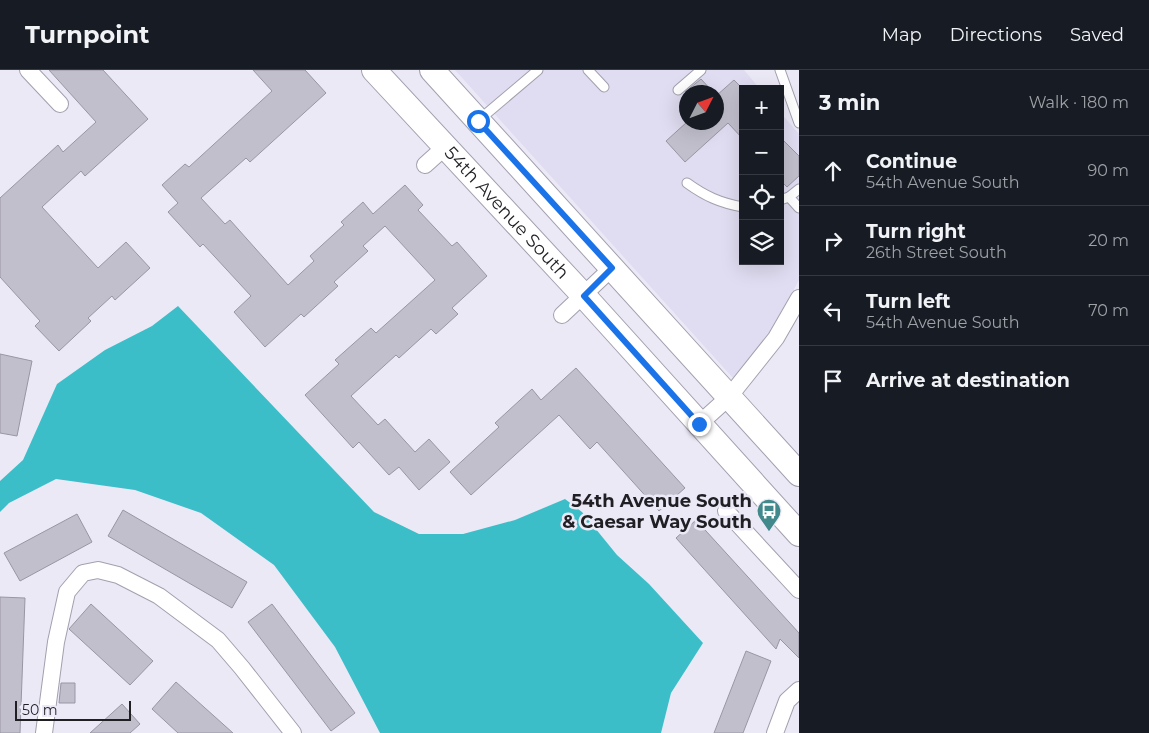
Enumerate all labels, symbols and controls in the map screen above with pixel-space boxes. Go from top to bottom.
text: Turnpoint [25,20,149,49]
text: Map [882,24,922,46]
text: Directions [950,24,1042,46]
text: Saved [1070,24,1124,46]
north arrow [679,85,724,130]
map controls [739,85,784,265]
button: + [739,85,784,130]
text: 3 min [819,90,880,115]
text: Walk · 180 m [1029,93,1129,112]
route start [467,110,490,133]
button: − [739,130,784,175]
street label: 54th Avenue South [440,142,574,284]
text: Continue [866,150,957,173]
icon: ahead [819,157,847,185]
text: 90 m [1087,161,1129,180]
text: 54th Avenue South [866,173,1020,192]
button: locate [739,175,784,220]
button: layers [739,220,784,265]
text: Turn right [866,220,966,243]
icon: right [819,227,847,255]
text: 20 m [1088,231,1129,250]
text: 26th Street South [866,243,1007,262]
text: Turn left [866,290,951,313]
icon: left [819,297,847,325]
text: 70 m [1088,301,1129,320]
text: 54th Avenue South [866,313,1020,332]
icon: arrive [819,367,847,395]
text: Arrive at destination [866,369,1070,392]
route end [688,413,711,436]
place label: 54th Avenue South & Caesar Way South [562,490,752,533]
bus stop icon: 54th Avenue South & Caesar Way South [756,498,782,532]
scale bar [15,698,131,721]
text: 50 m [22,701,58,719]

